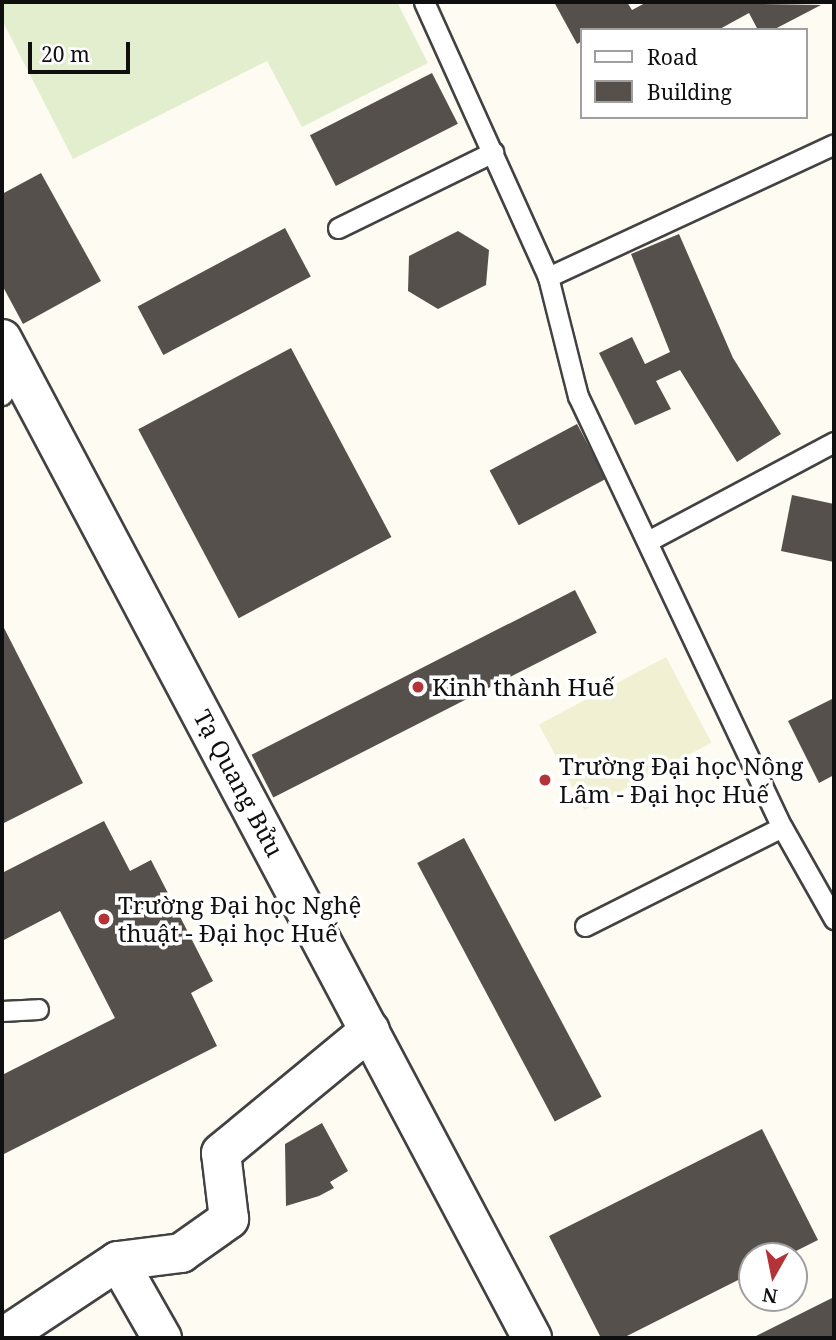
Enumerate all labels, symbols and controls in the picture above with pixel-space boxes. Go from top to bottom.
scale bar [32,28,133,72]
legend [580,28,808,119]
text: 20 m [41,40,90,68]
text: Road [647,43,698,71]
text: Building [647,78,732,106]
place label: Kinh thành Huế [432,673,615,701]
marker: Kinh thành Huế [410,679,426,695]
street label: Tạ Quang Bửu [188,705,290,861]
place label: Trường Đại học Nông Lâm - Đại học Huế [559,752,803,808]
marker: Trường Đại học Nông Lâm - Đại học Huế [537,772,553,788]
place label: Trường Đại học Nghệ thuật - Đại học Huế [118,891,361,947]
marker: Trường Đại học Nghệ thuật - Đại học Huế [96,911,112,927]
north arrow [738,1242,808,1312]
text: N [761,1282,779,1310]

